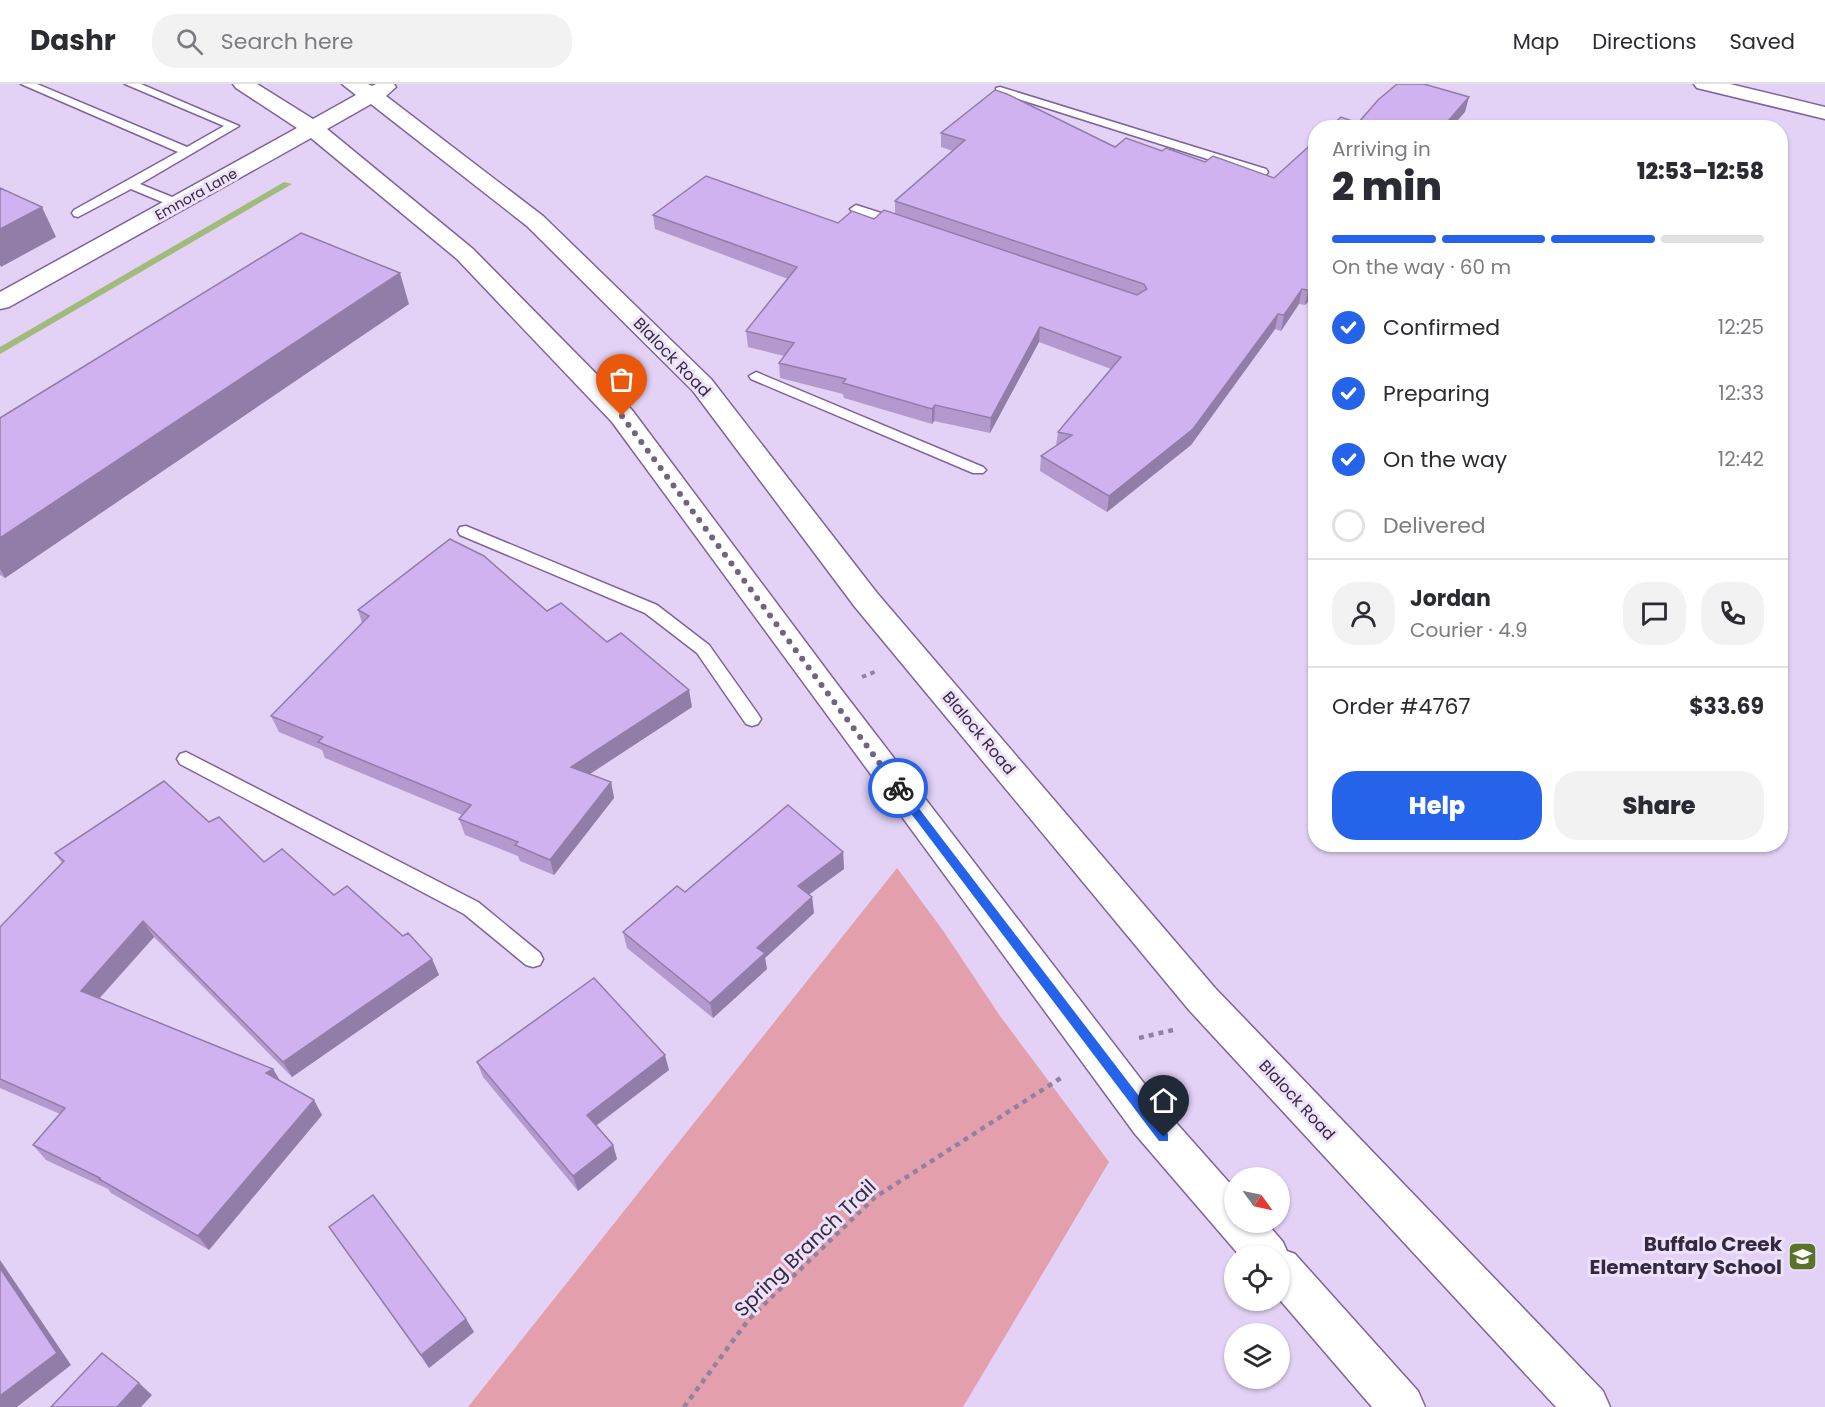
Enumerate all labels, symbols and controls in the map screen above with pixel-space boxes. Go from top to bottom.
search box [152,14,572,68]
text: Dashr [30,21,116,60]
icon: search [173,25,206,58]
text: Search here [221,26,353,57]
text: Map [1513,27,1559,56]
text: Directions [1592,27,1696,56]
text: Saved [1729,27,1795,56]
text: Arriving in [1332,135,1431,163]
text: 12:53–12:58 [1637,156,1764,187]
text: 2 min [1332,159,1442,214]
street label: Emnora Lane [151,163,241,225]
text: On the way · 60 m [1332,253,1511,281]
icon: check [1332,311,1365,344]
street label: Blalock Road [628,312,716,402]
text: Confirmed [1383,312,1500,343]
text: 12:25 [1718,313,1764,341]
pin [596,354,647,416]
icon: bag [605,363,638,396]
icon: check [1332,377,1365,410]
text: Preparing [1383,378,1490,409]
text: 12:33 [1718,379,1764,407]
icon: check [1332,443,1365,476]
text: On the way [1383,444,1507,475]
text: 12:42 [1718,445,1764,473]
text: Delivered [1383,510,1486,541]
button: person [1332,582,1395,645]
button: chat [1623,582,1686,645]
button: phone [1701,582,1764,645]
text: Jordan [1410,583,1491,614]
text: Courier · 4.9 [1410,616,1528,644]
street label: Blalock Road [937,686,1021,780]
text: Order #4767 [1332,691,1470,722]
text: $33.69 [1689,691,1764,722]
courier [868,758,928,818]
button: Help [1332,771,1542,840]
button: Share [1554,771,1764,840]
icon: bike [882,772,915,805]
street label: Blalock Road [1254,1055,1340,1145]
pin [1138,1075,1189,1137]
icon: home [1147,1084,1180,1117]
north arrow [1224,1167,1290,1233]
map controls [1224,1167,1290,1389]
street label: Spring Branch Trail [728,1173,882,1323]
place label: Buffalo Creek Elementary School [1590,1230,1783,1281]
school or university icon: Buffalo Creek Elementary School [1787,1240,1819,1272]
button: locate [1224,1245,1290,1311]
button: layers [1224,1323,1290,1389]

